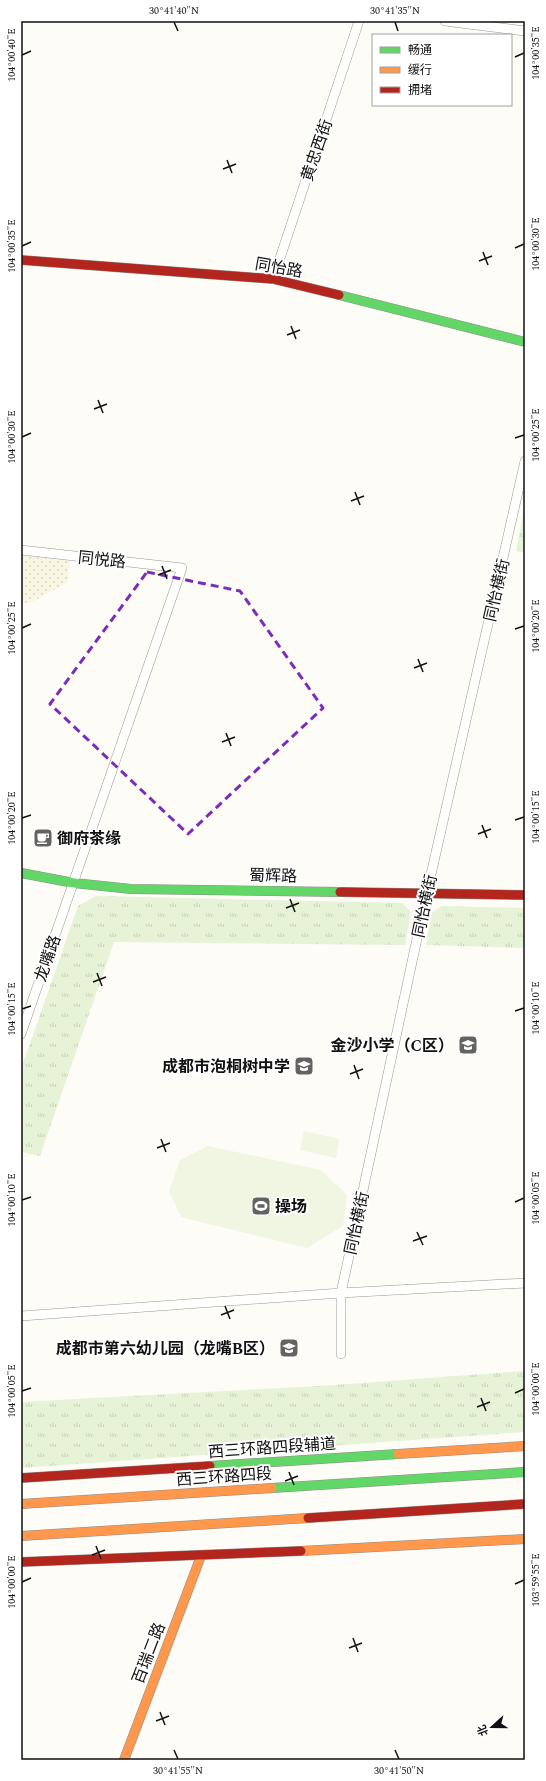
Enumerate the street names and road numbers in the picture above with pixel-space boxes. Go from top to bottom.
street label: 黄忠西街 [295,116,339,184]
street label: 同怡路 [253,252,305,284]
street label: 同悦路 [77,546,127,574]
street label: 同怡横街 [478,556,516,624]
street label: 蜀辉路 [249,864,297,888]
street label: 同怡横街 [407,872,443,940]
street label: 龙嘴路 [29,932,67,985]
street label: 同怡横街 [339,1189,375,1257]
street label: 西三环路四段辅道 [207,1432,337,1464]
street label: 西三环路四段 [175,1462,273,1492]
street label: 百瑞二路 [126,1619,172,1688]

